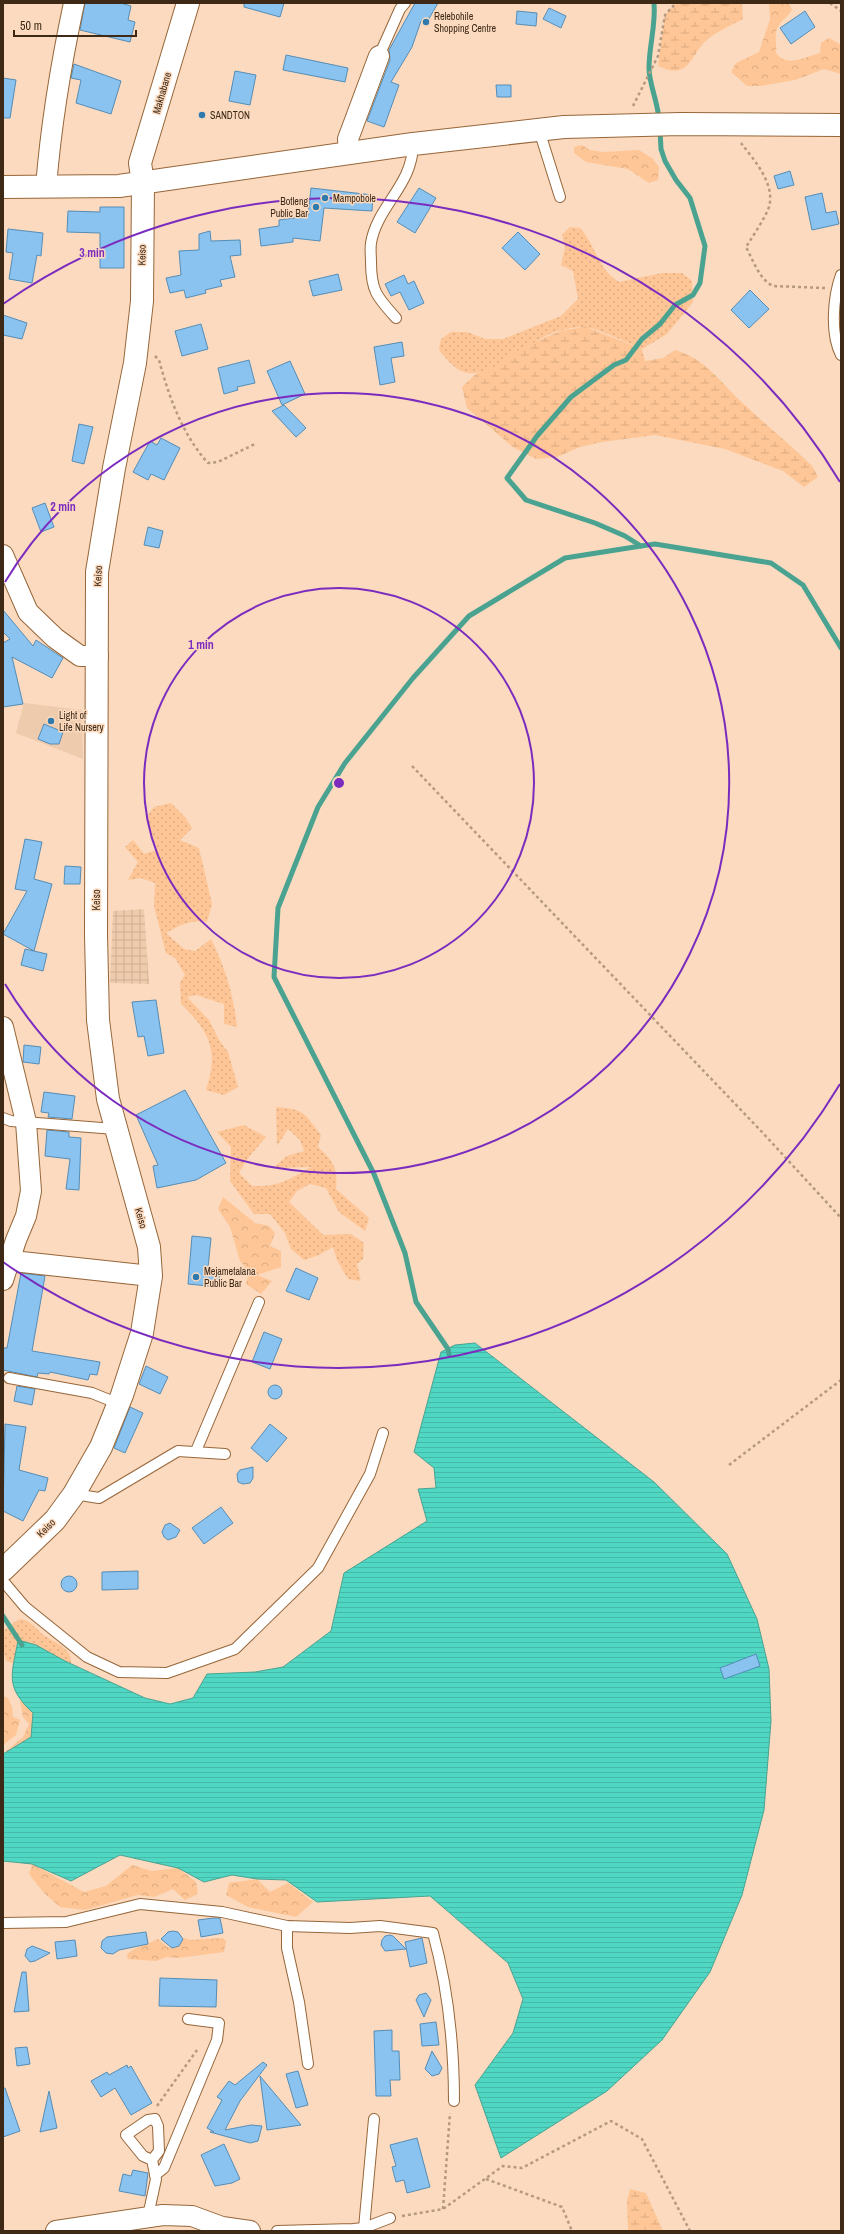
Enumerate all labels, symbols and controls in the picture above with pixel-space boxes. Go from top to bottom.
place label: Relebohile Shopping Centre [434,10,496,35]
scale bar [14,12,136,38]
marker: Relebohile Shopping Centre [421,17,431,27]
text: 50 m [20,18,42,34]
street label: Makhabane [150,70,174,115]
place label: SANDTON [210,109,250,122]
marker: SANDTON [197,110,207,120]
place label: Mampobole [333,192,376,205]
marker: Mampobole [320,193,330,203]
place label: Botleng Public Bar [270,195,308,220]
marker: Botleng Public Bar [311,202,321,212]
street label: Keiso [135,244,149,266]
text: 3 min [79,245,105,261]
text: 2 min [50,499,76,515]
street label: Keiso [91,565,105,587]
text: 1 min [188,637,214,653]
place label: Light of Life Nursery [59,709,105,734]
marker: Light of Life Nursery [46,716,56,726]
centre of rings [332,776,346,790]
street label: Keiso [90,889,103,910]
street label: Keiso [132,1206,150,1230]
place label: Mejametalana Public Bar [204,1265,256,1290]
marker: Mejametalana Public Bar [191,1272,201,1282]
street label: Keiso [34,1516,58,1540]

